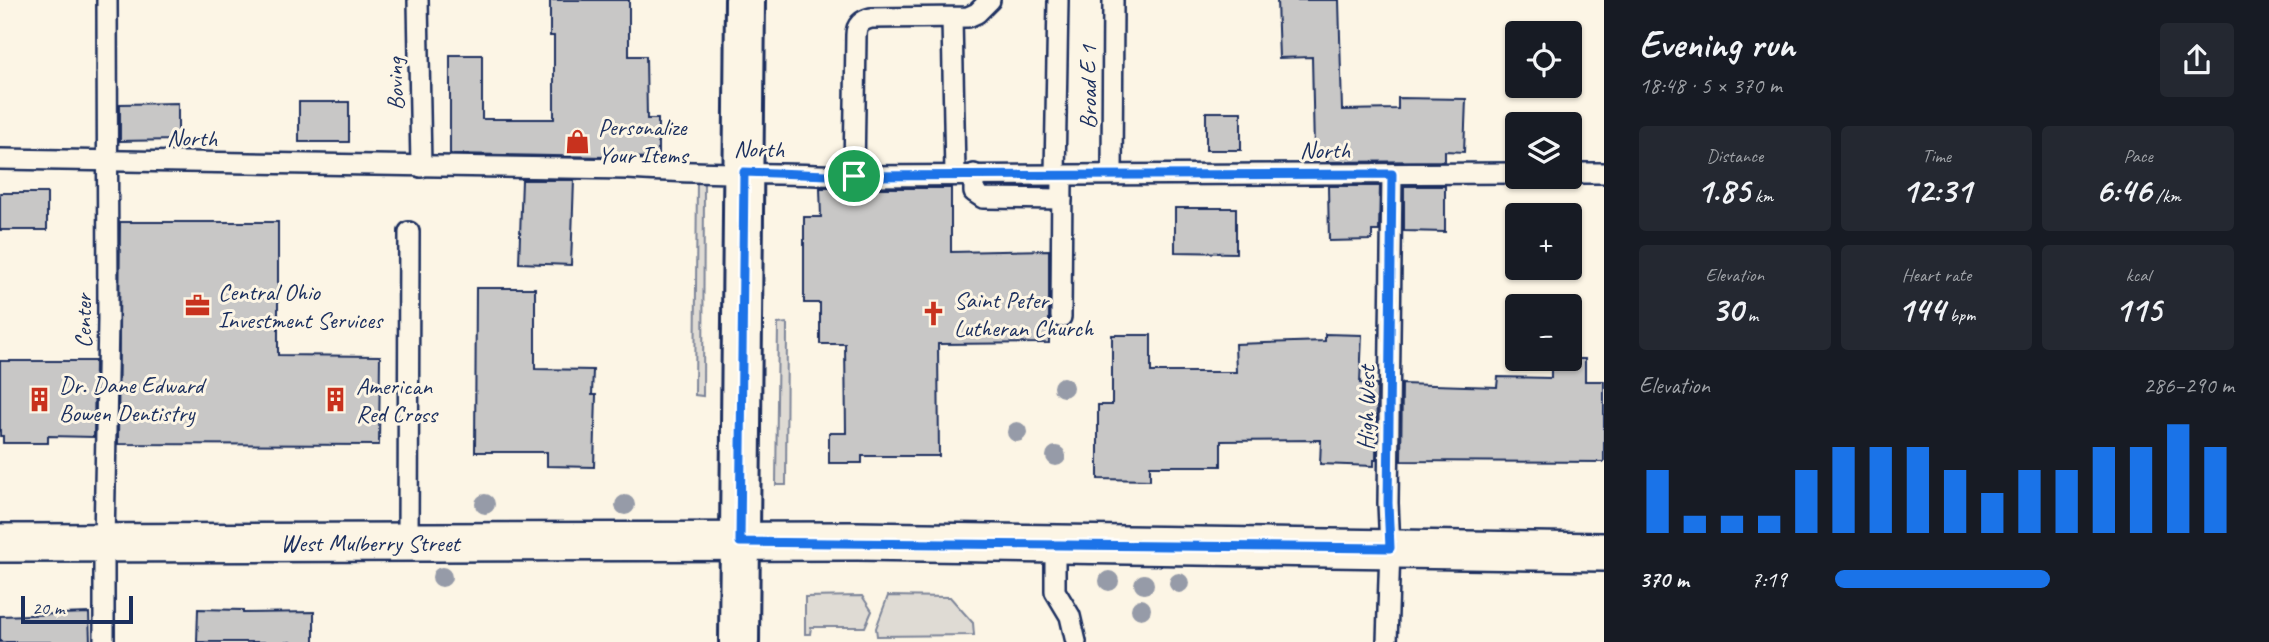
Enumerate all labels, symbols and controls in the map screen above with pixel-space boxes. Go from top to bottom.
map controls [1505,21,1582,371]
button: locate [1505,21,1582,98]
text: Evening run [1639,21,1795,68]
button: share [2160,23,2234,97]
street label: Broad E 1 [1073,44,1103,129]
street label: Boving [380,56,410,111]
text: 18:48 · 5 × 370 m [1639,71,1782,100]
place label: Personalize Your Items [598,112,690,170]
button: layers [1505,112,1582,189]
street label: North [167,123,219,153]
shop icon: Personalize Your Items [564,127,592,155]
street label: North [734,134,786,164]
street label: North [1300,135,1351,165]
text: Distance [1706,144,1763,168]
text: Time [1922,144,1951,168]
text: Pace [2124,144,2153,168]
pin [824,146,884,206]
icon: arrive [835,157,873,195]
text: 1.85 [1696,168,1750,213]
text: 12:31 [1902,168,1971,213]
text: 6:46 [2096,168,2151,213]
text: km [1750,184,1773,208]
text: /km [2151,184,2181,208]
button: + [1505,203,1582,280]
text: Elevation [1706,263,1764,287]
text: Heart rate [1902,263,1971,287]
text: kcal [2126,263,2151,287]
place label: Central Ohio Investment Services [218,277,384,335]
place label: Saint Peter Lutheran Church [954,285,1094,343]
text: 30 [1711,287,1743,332]
text: 144 [1898,287,1945,332]
text: 115 [2115,287,2162,332]
street label: Center [68,291,98,348]
office icon: Central Ohio Investment Services [184,292,212,320]
button: − [1505,294,1582,371]
church icon: Saint Peter Lutheran Church [920,300,948,328]
text: m [1743,303,1758,327]
text: bpm [1945,303,1975,327]
street label: High West [1350,363,1382,451]
place label: Dr. Dane Edward Bowen Dentistry [59,370,207,428]
place label: American Red Cross [356,371,440,429]
text: Elevation [1639,371,1710,400]
text: 286–290 m [2143,371,2234,400]
building icon: Dr. Dane Edward Bowen Dentistry [25,385,53,413]
building icon: American Red Cross [322,386,350,414]
street label: West Mulberry Street [281,528,461,558]
text: 370 m [1639,565,1689,594]
text: 7:19 [1751,565,1787,594]
scale bar [21,593,133,625]
text: 20 m [32,596,64,620]

